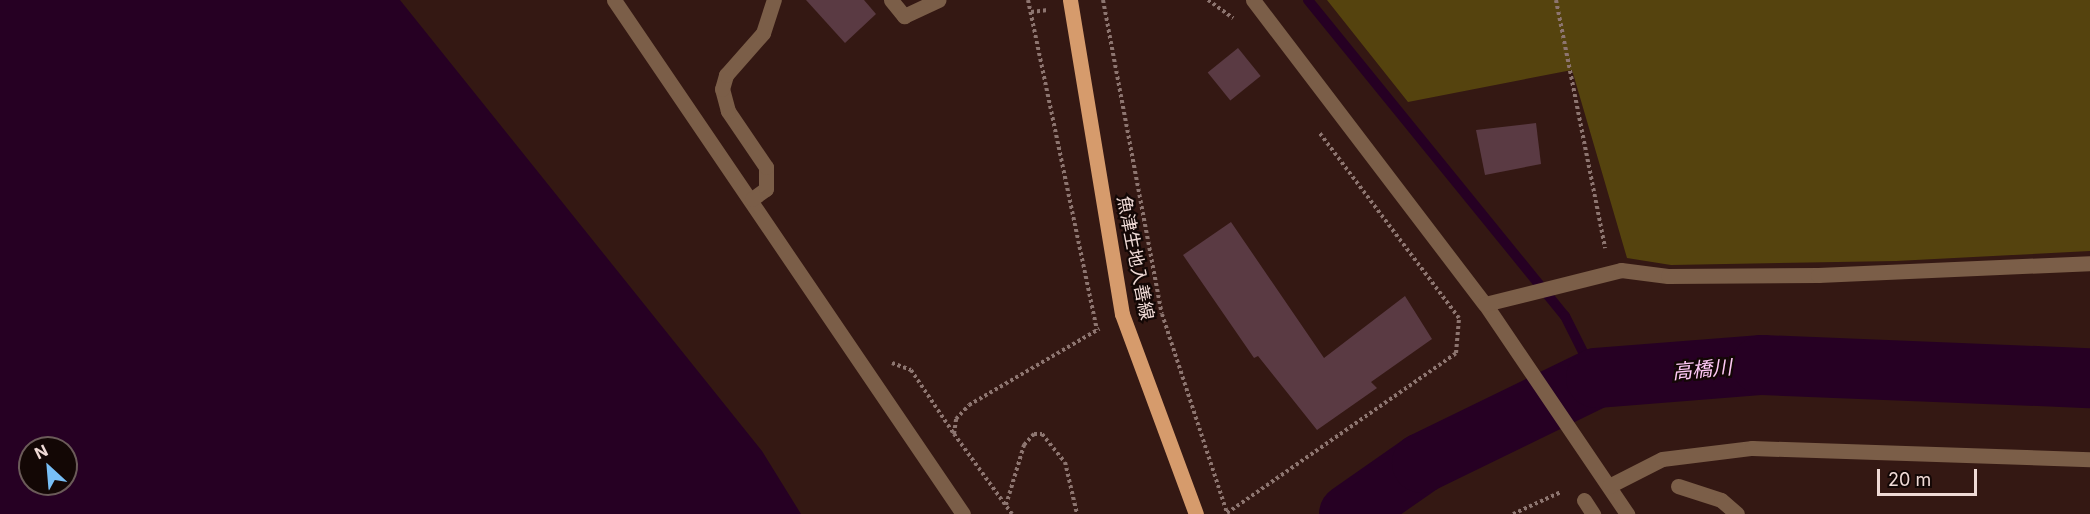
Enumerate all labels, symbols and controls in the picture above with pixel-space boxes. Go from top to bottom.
street label: 魚津生地入善線 [1112,194,1158,322]
water label: 高橋川 [1671,355,1733,385]
north arrow [18,436,78,496]
text: N [31,440,51,463]
scale bar [1880,457,1980,495]
text: 20 m [1888,469,1931,490]

